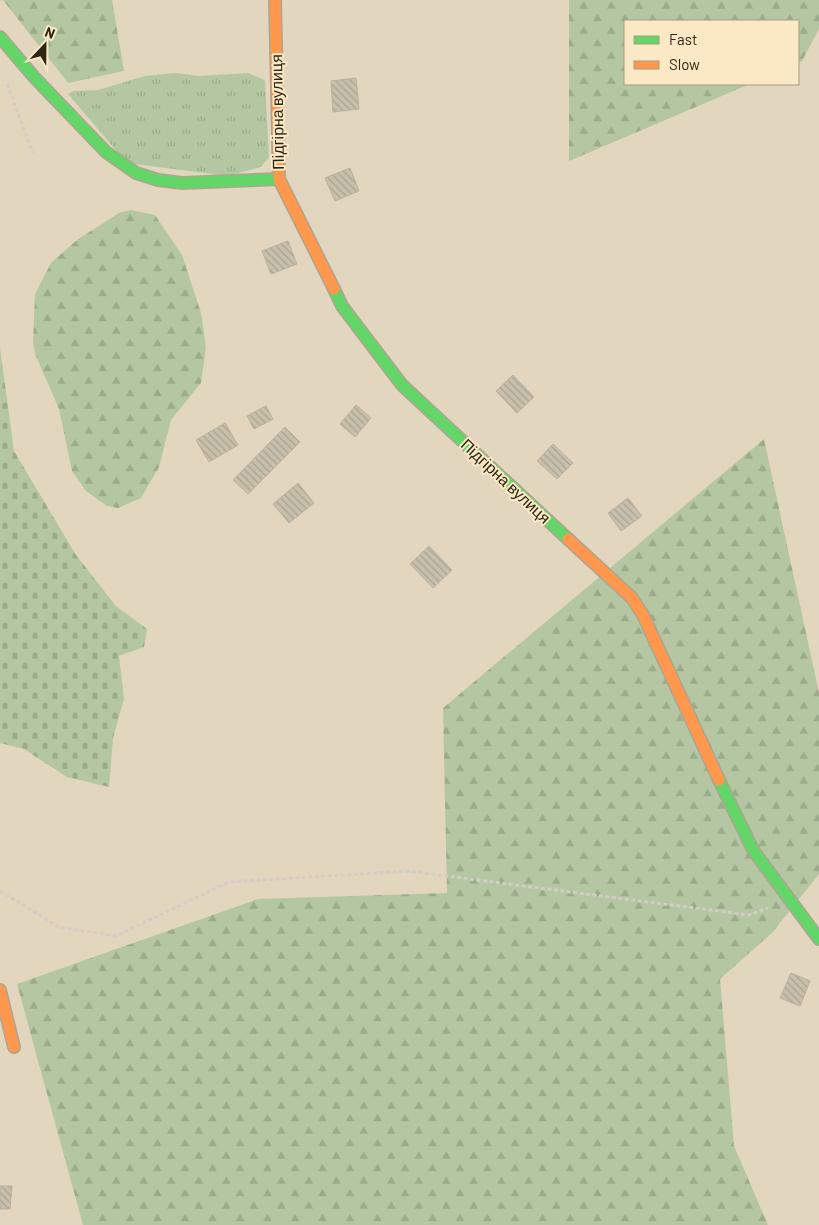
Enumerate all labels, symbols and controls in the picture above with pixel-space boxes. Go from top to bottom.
north arrow [20,20,70,70]
legend [624,20,799,85]
text: N [43,23,58,42]
text: Fast [669,30,697,48]
street label: Підгірна вулиця [266,54,287,170]
text: Slow [669,55,700,73]
street label: Підгірна вулиця [458,434,555,527]

